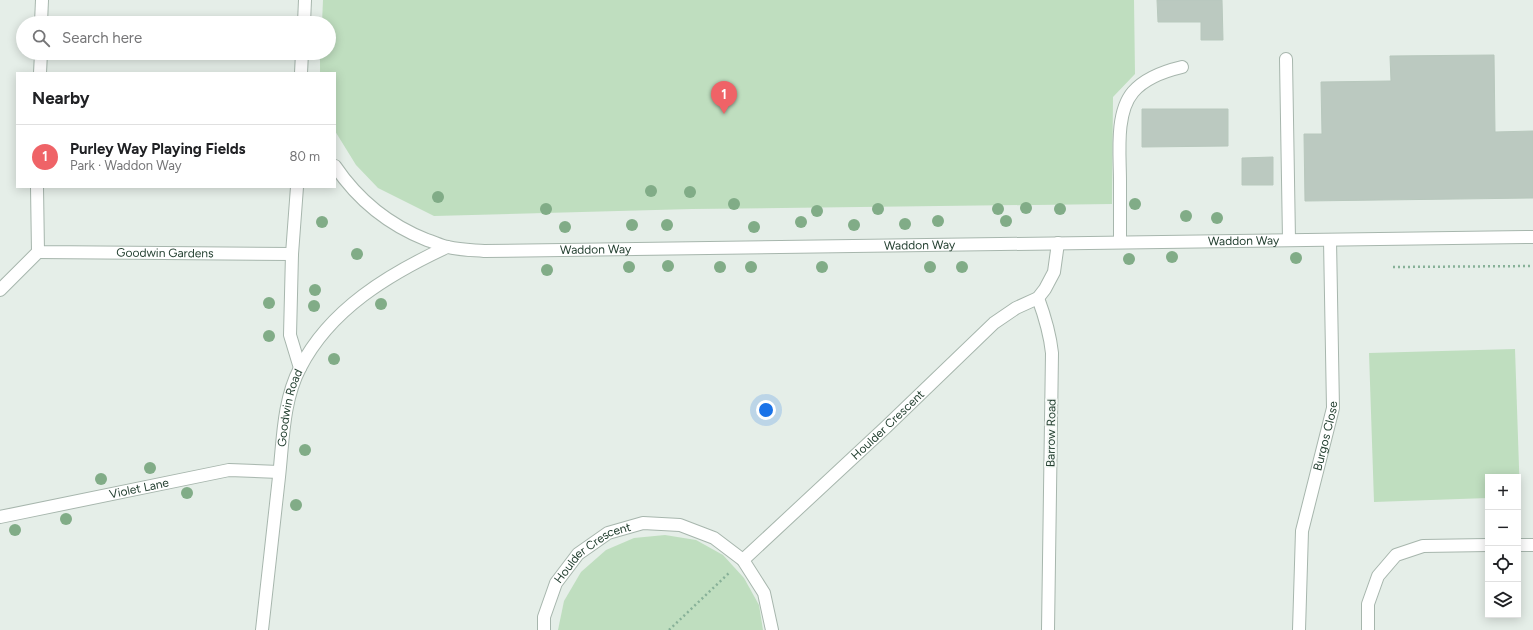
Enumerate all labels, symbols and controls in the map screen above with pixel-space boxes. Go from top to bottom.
search box [16,16,336,60]
icon: search [30,27,52,49]
text: Search here [62,29,142,47]
pin: 1 [711,81,737,114]
text: Nearby [32,88,90,108]
text: Purley Way Playing Fields [70,140,246,158]
text: 1 [42,149,48,164]
text: 80 m [289,149,320,164]
text: Park · Waddon Way [70,158,182,173]
street label: Waddon Way [1208,233,1280,248]
street label: Waddon Way [884,238,956,253]
street label: Waddon Way [560,242,632,257]
street label: Goodwin Gardens [116,246,214,260]
street label: Goodwin Road [275,367,305,448]
street label: Houlder Crescent [848,387,927,463]
street label: Barrow Road [1043,399,1059,467]
your location [756,400,776,420]
street label: Burgos Close [1310,401,1340,472]
map controls [1485,474,1521,618]
button: + [1485,474,1521,510]
street label: Violet Lane [108,475,171,501]
button: − [1485,510,1521,546]
street label: Houlder Crescent [551,520,633,586]
button: locate [1485,546,1521,582]
button: layers [1485,582,1521,618]

